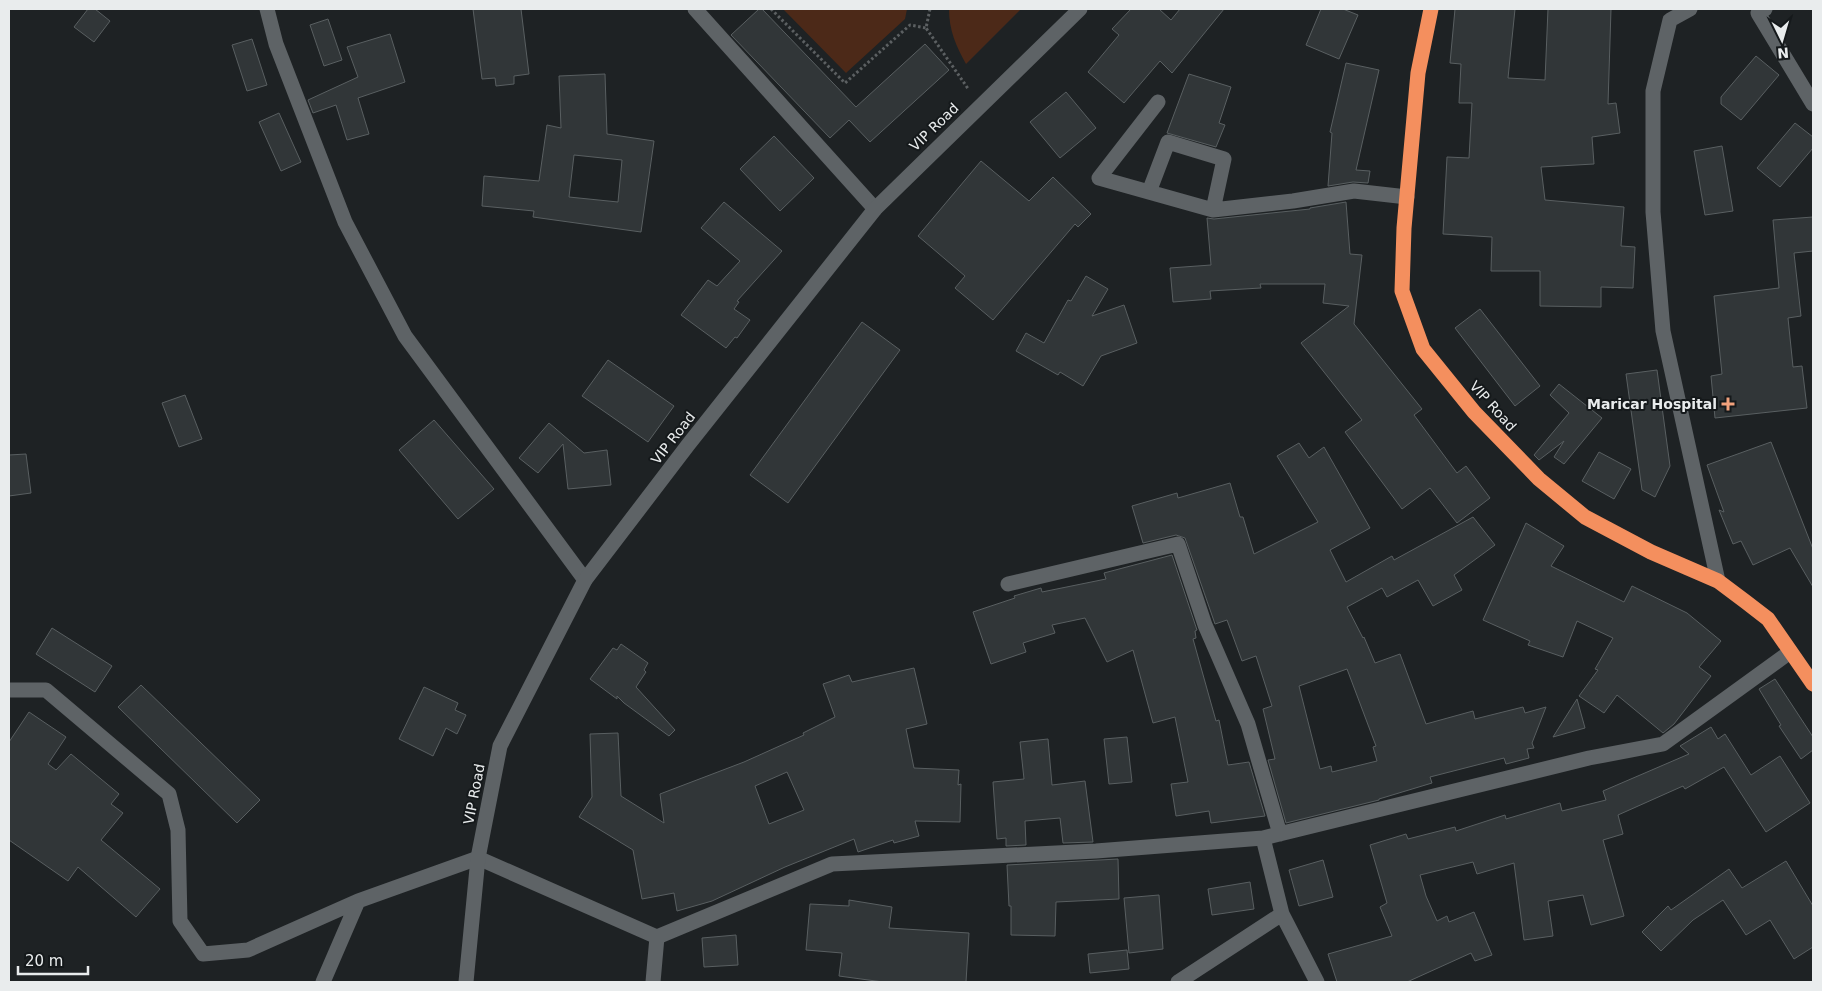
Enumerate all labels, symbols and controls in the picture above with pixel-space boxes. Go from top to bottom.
north arrow [1757,15,1807,65]
text: N [1777,44,1790,61]
street label: VIP Road [906,100,962,154]
street label: VIP Road [1466,378,1520,434]
place label: Maricar Hospital [1587,396,1717,412]
marker: Maricar Hospital [1721,397,1735,411]
street label: VIP Road [648,409,698,467]
street label: VIP Road [460,762,488,826]
scale bar [18,944,88,976]
text: 20 m [25,952,63,970]

